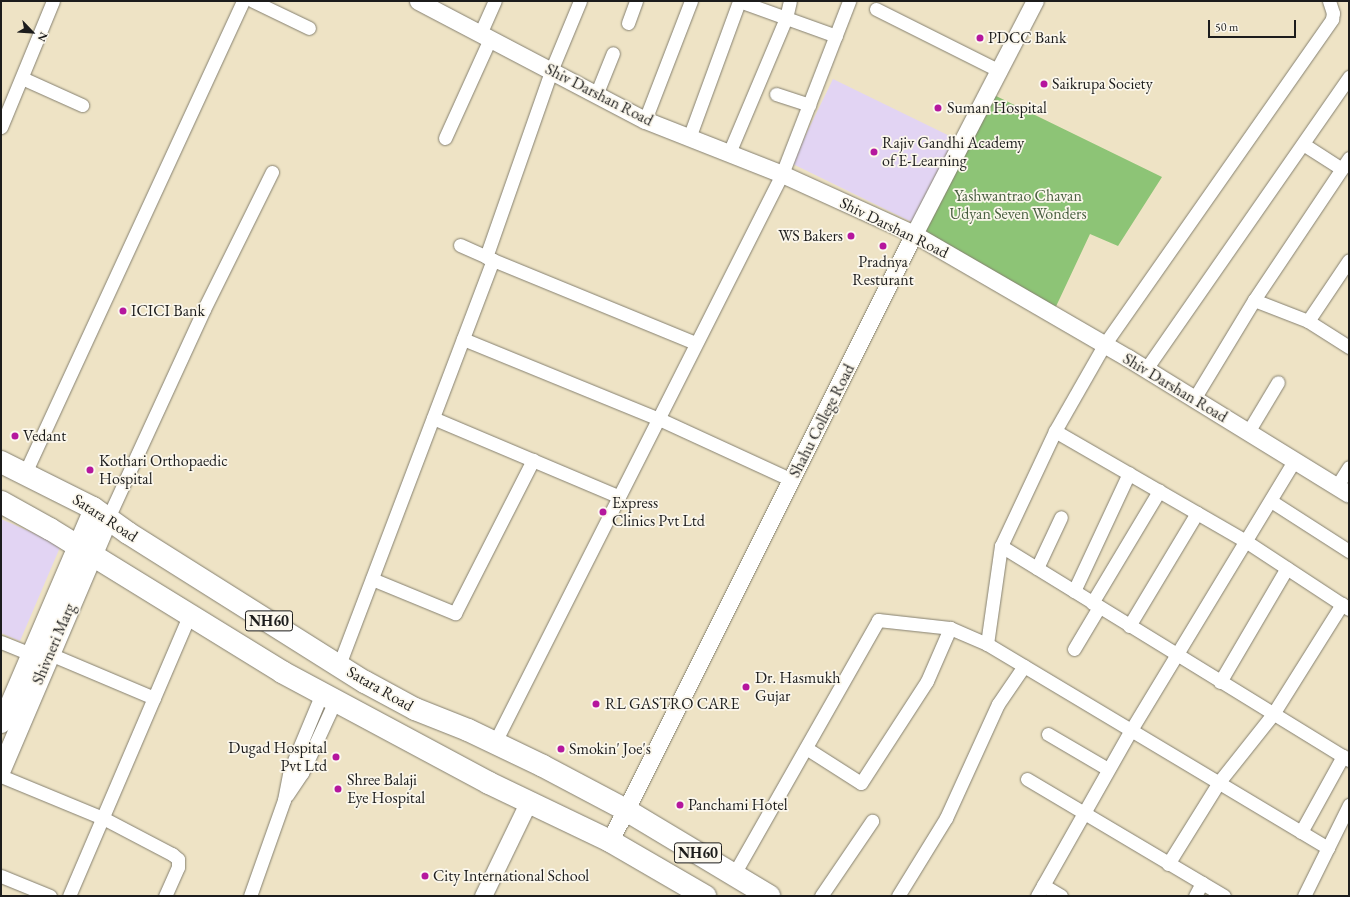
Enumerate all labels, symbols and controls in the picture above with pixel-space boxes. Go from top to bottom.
north arrow [12,12,52,52]
scale bar [1210,12,1298,38]
text: 50 m [1215,19,1238,35]
place label: PDCC Bank [988,28,1067,48]
text: N [35,30,51,44]
marker: PDCC Bank [975,33,985,43]
street label: Shiv Darshan Road [542,60,656,130]
place label: Saikrupa Society [1052,74,1153,94]
marker: Saikrupa Society [1039,79,1049,89]
place label: Suman Hospital [947,98,1047,118]
marker: Suman Hospital [932,102,944,114]
place label: Rajiv Gandhi Academy of E-Learning [882,133,1024,171]
marker: Rajiv Gandhi Academy of E-Learning [869,147,879,157]
park label: Yashwantrao Chavan Udyan Seven Wonders [949,186,1087,224]
street label: Shiv Darshan Road [837,193,951,263]
place label: WS Bakers [778,226,843,246]
marker: WS Bakers [846,231,856,241]
marker: Pradnya Resturant [878,241,888,251]
place label: Pradnya Resturant [852,252,914,290]
place label: ICICI Bank [131,301,205,321]
marker: ICICI Bank [118,306,128,316]
street label: Shiv Darshan Road [1119,349,1231,427]
street label: Shahu College Road [785,361,859,481]
place label: Vedant [23,426,66,446]
marker: Vedant [10,431,20,441]
place label: Kothari Orthopaedic Hospital [99,451,228,489]
marker: Kothari Orthopaedic Hospital [84,464,96,476]
street label: Satara Road [69,490,141,546]
place label: Express Clinics Pvt Ltd [612,493,705,531]
marker: Express Clinics Pvt Ltd [597,506,609,518]
street label: Shivneri Marg [28,600,80,688]
road number: NH60 [244,608,294,634]
street label: Satara Road [343,662,417,716]
place label: Dr. Hasmukh Gujar [755,668,840,706]
marker: Dr. Hasmukh Gujar [740,681,752,693]
place label: RL GASTRO CARE [605,694,740,714]
marker: RL GASTRO CARE [590,698,602,710]
place label: Dugad Hospital Pvt Ltd [228,738,327,776]
place label: Smokin' Joe's [569,739,651,759]
marker: Smokin' Joe's [556,744,566,754]
marker: Dugad Hospital Pvt Ltd [330,751,342,763]
place label: Shree Balaji Eye Hospital [347,770,425,808]
marker: Shree Balaji Eye Hospital [332,783,344,795]
place label: Panchami Hotel [688,795,788,815]
marker: Panchami Hotel [675,800,685,810]
road number: NH60 [673,840,723,866]
place label: City International School [433,866,589,886]
marker: City International School [420,871,430,881]

